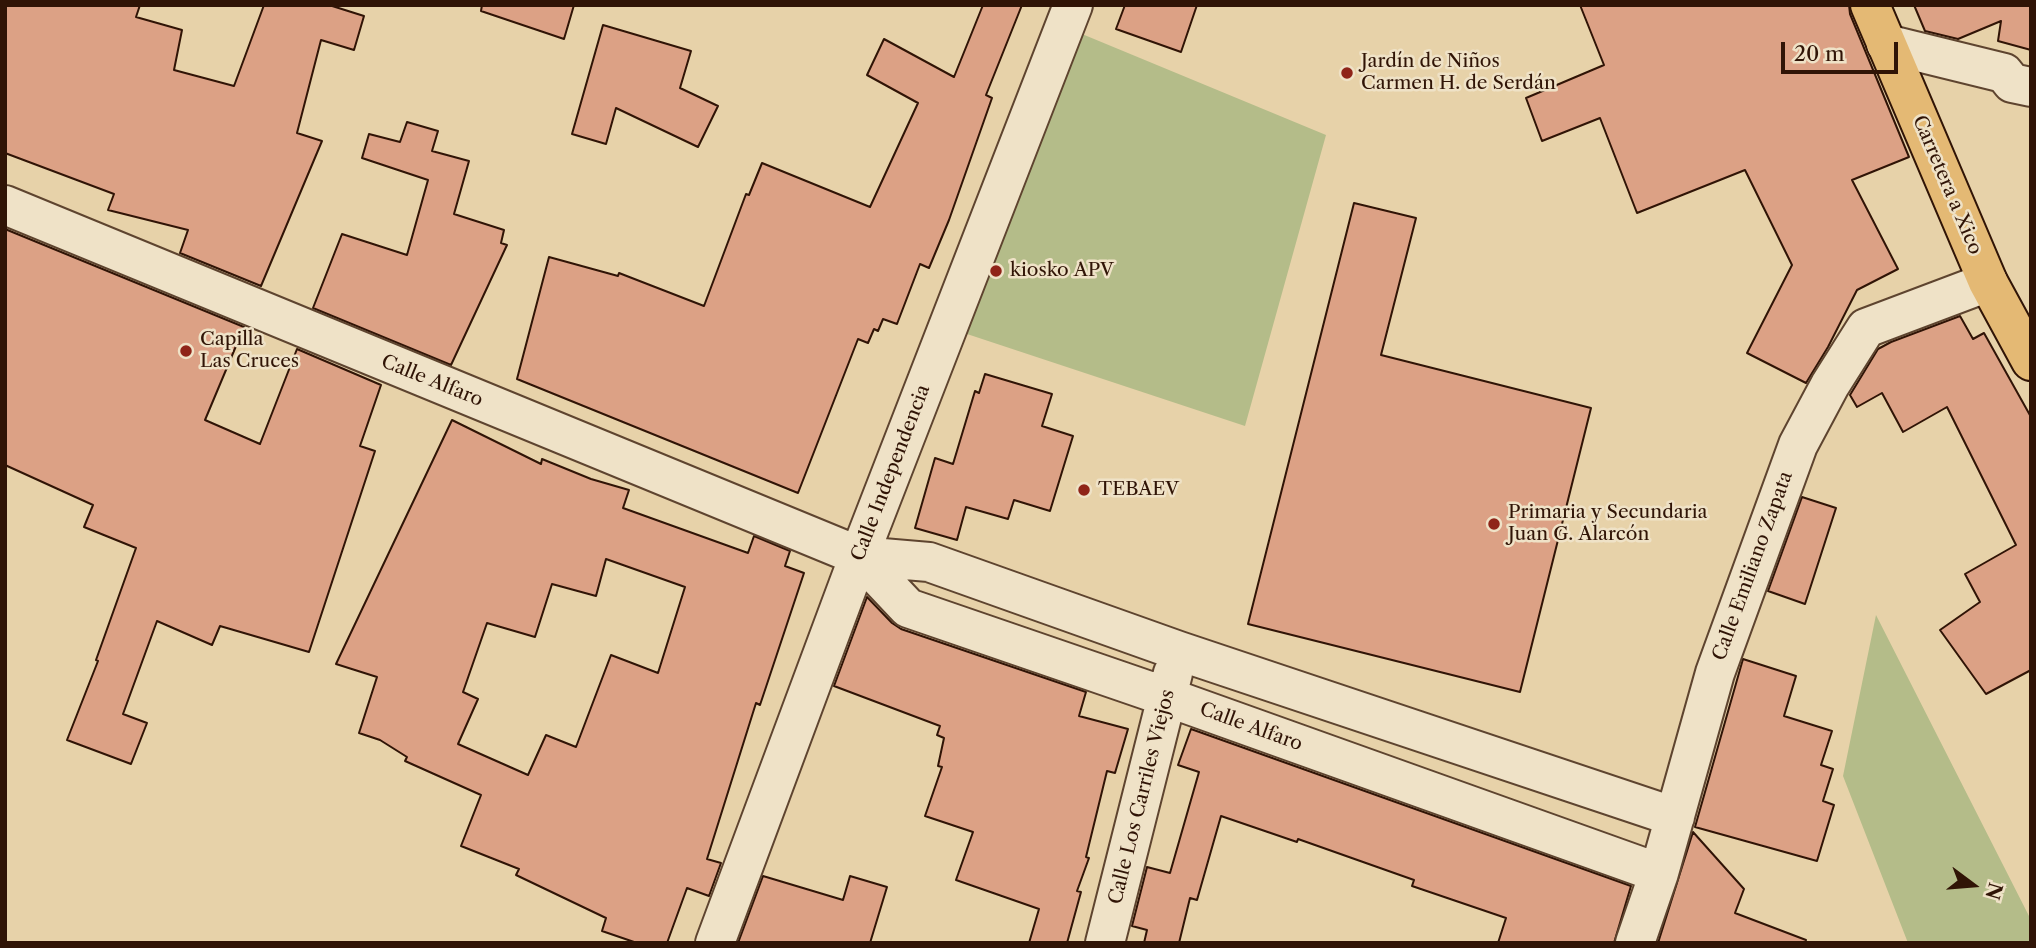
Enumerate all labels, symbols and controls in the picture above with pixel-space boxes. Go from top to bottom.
scale bar [1784,28,1901,72]
text: 20 m [1794,41,1845,66]
place label: Jardín de Niños Carmen H. de Serdán [1361,51,1556,95]
marker: Jardín de Niños Carmen H. de Serdán [1339,65,1355,81]
street label: Carretera a Xico [1907,112,1987,258]
place label: kiosko APV [1010,260,1114,282]
marker: kiosko APV [988,263,1004,279]
place label: Capilla Las Cruces [200,329,299,373]
marker: Capilla Las Cruces [178,343,194,359]
street label: Calle Alfaro [378,350,486,412]
street label: Calle Independencia [847,382,935,564]
street label: Calle Emiliano Zapata [1708,468,1798,664]
place label: TEBAEV [1098,479,1179,501]
marker: TEBAEV [1076,482,1092,498]
place label: Primaria y Secundaria Juan G. Alarcón [1508,502,1708,546]
marker: Primaria y Secundaria Juan G. Alarcón [1486,516,1502,532]
street label: Calle Los Carriles Viejos [1104,687,1180,907]
street label: Calle Alfaro [1197,698,1305,756]
north arrow [1938,850,2008,920]
text: N [1980,880,2007,902]

